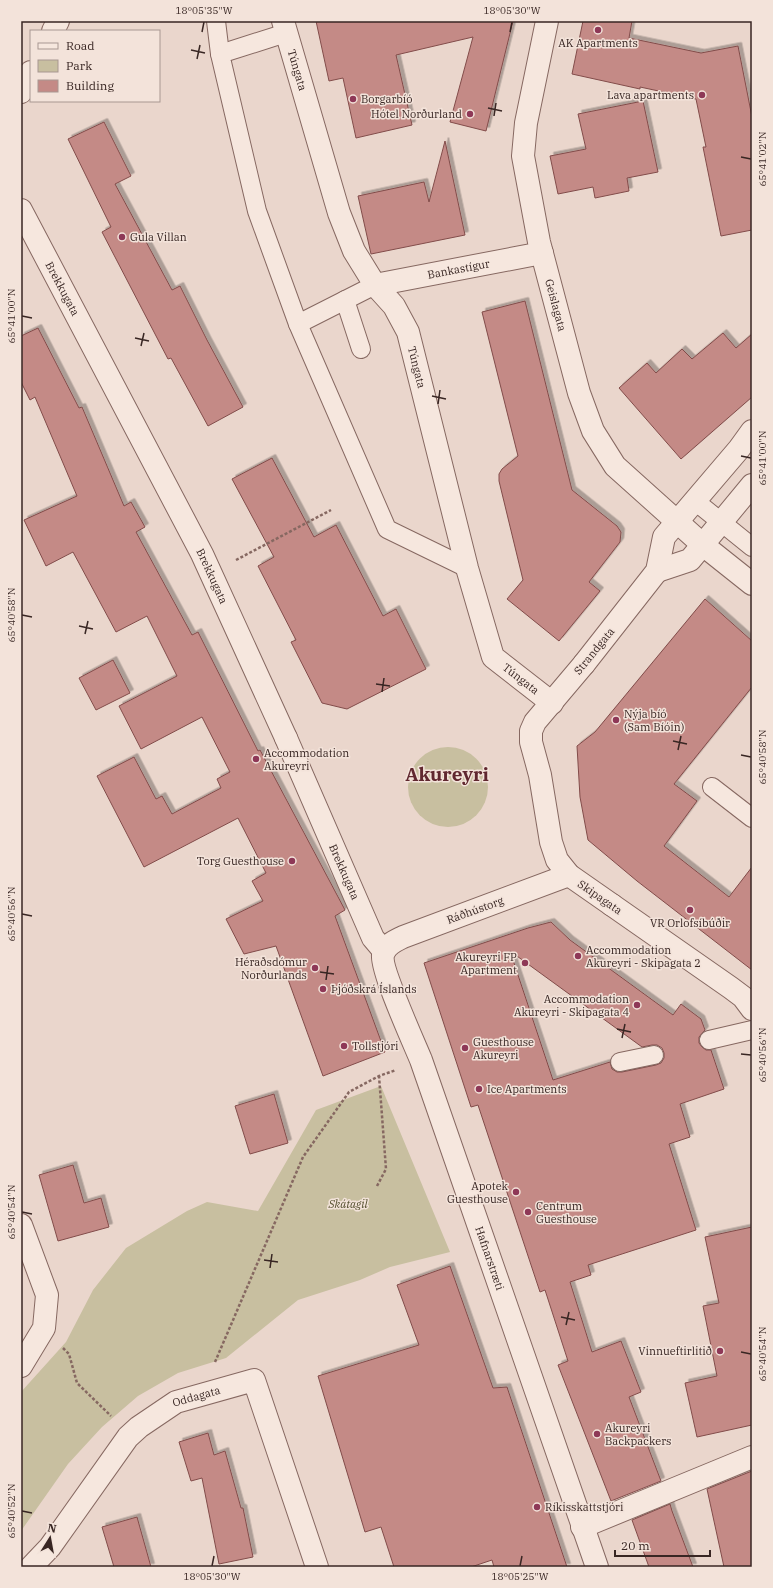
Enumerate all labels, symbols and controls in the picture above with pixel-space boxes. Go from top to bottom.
text: 18°05'35"W [175,4,233,17]
text: 18°05'30"W [483,4,541,17]
marker: AK Apartments [593,25,603,35]
legend [30,30,160,102]
place label: AK Apartments [558,36,638,50]
text: Road [66,38,95,53]
street label: Túngata [285,48,310,92]
text: Park [66,58,92,73]
text: Building [66,78,114,93]
place label: Lava apartments [607,88,694,102]
marker: Lava apartments [697,90,707,100]
place label: Borgarbíó [361,92,413,106]
marker: Borgarbíó [348,94,358,104]
place label: Hótel Norðurland [371,107,462,121]
marker: Hótel Norðurland [465,109,475,119]
text: 65°41'02"N [756,131,769,187]
place label: Gula Villan [130,230,187,244]
marker: Gula Villan [117,232,127,242]
street label: Bankastígur [426,256,491,282]
street label: Brekkugata [42,259,82,318]
street label: Geislagata [542,277,569,333]
text: 65°41'00"N [5,288,18,344]
street label: Túngata [405,345,429,390]
text: 65°41'00"N [756,430,769,486]
street label: Brekkugata [193,546,231,606]
text: 65°40'58"N [5,587,18,643]
street label: Strandgata [571,625,617,677]
street label: Túngata [500,660,542,697]
place label: Nýja bíó (Sam Bíóin) [624,707,684,734]
marker: Nýja bíó (Sam Bíóin) [611,715,621,725]
text: 65°40'58"N [756,729,769,785]
place label: Accommodation Akureyri [264,746,349,773]
marker: Accommodation Akureyri [251,754,261,764]
district label: Akureyri [405,762,489,786]
street label: Brekkugata [326,842,363,902]
place label: Torg Guesthouse [197,854,284,868]
marker: Torg Guesthouse [287,856,297,866]
street label: Skipagata [575,877,625,917]
text: 65°40'56"N [5,886,18,942]
street label: Ráðhústorg [445,893,505,927]
marker: VR Orlofsíbúðir [685,905,695,915]
place label: VR Orlofsíbúðir [650,916,730,930]
place label: Accommodation Akureyri - Skipagata 2 [586,943,701,970]
place label: Akureyri FP Apartment [455,950,517,977]
marker: Accommodation Akureyri - Skipagata 2 [573,951,583,961]
place label: Héraðsdómur Norðurlands [235,955,307,982]
marker: Akureyri FP Apartment [520,958,530,968]
marker: Héraðsdómur Norðurlands [310,963,320,973]
place label: Þjóðskrá Íslands [331,982,417,996]
marker: Þjóðskrá Íslands [318,984,328,994]
place label: Accommodation Akureyri - Skipagata 4 [514,992,629,1019]
marker: Accommodation Akureyri - Skipagata 4 [632,1000,642,1010]
text: 65°40'56"N [756,1027,769,1083]
place label: Guesthouse Akureyri [473,1035,534,1062]
place label: Tollstjóri [352,1039,399,1053]
marker: Tollstjóri [339,1041,349,1051]
marker: Guesthouse Akureyri [460,1043,470,1053]
place label: Ice Apartments [487,1082,567,1096]
marker: Ice Apartments [474,1084,484,1094]
place label: Apotek Guesthouse [447,1179,509,1206]
text: 65°40'54"N [5,1184,18,1240]
marker: Apotek Guesthouse [511,1187,521,1197]
park label: Skátagil [327,1197,368,1211]
place label: Centrum Guesthouse [536,1199,597,1226]
marker: Centrum Guesthouse [523,1207,533,1217]
street label: Hafnarstræti [472,1224,508,1293]
text: 65°40'54"N [756,1326,769,1382]
place label: Vinnueftirlitið [638,1344,712,1358]
marker: Vinnueftirlitið [715,1346,725,1356]
street label: Oddagata [171,1383,222,1410]
place label: Akureyri Backpackers [605,1421,671,1448]
marker: Akureyri Backpackers [592,1429,602,1439]
text: 65°40'52"N [5,1483,18,1539]
place label: Ríkisskattstjóri [545,1500,624,1514]
marker: Ríkisskattstjóri [532,1502,542,1512]
north arrow [30,1518,70,1558]
text: N [46,1520,58,1536]
scale bar [615,1532,710,1558]
text: 20 m [621,1538,650,1553]
text: 18°05'30"W [183,1570,241,1583]
text: 18°05'25"W [491,1570,549,1583]

